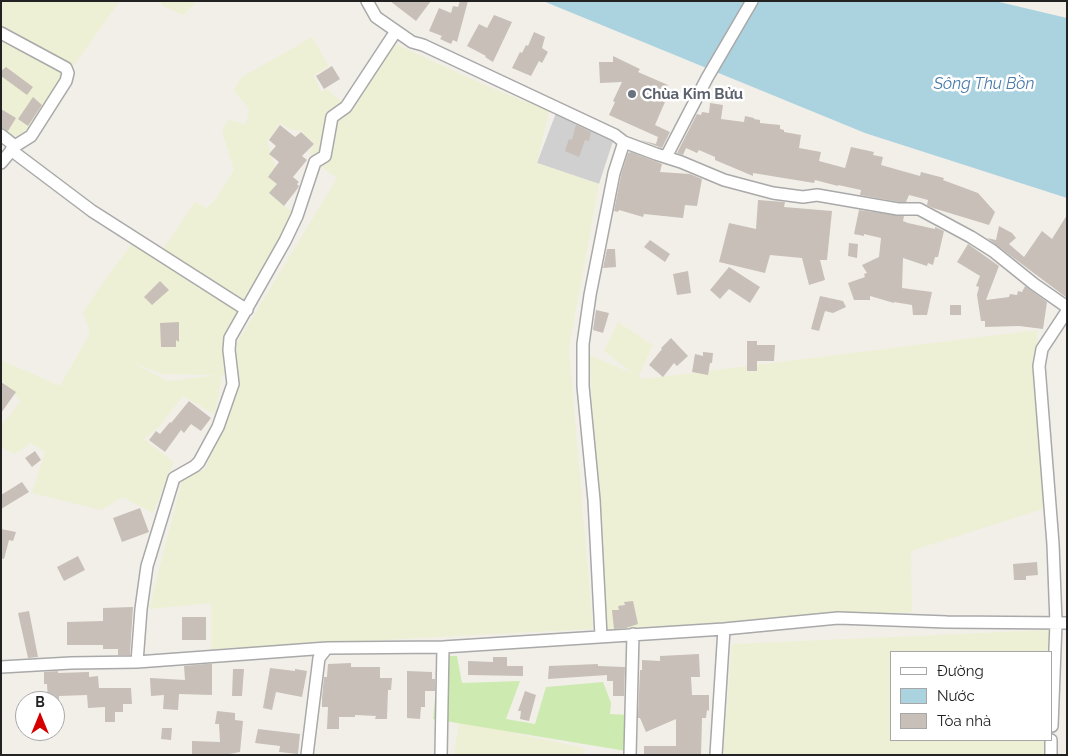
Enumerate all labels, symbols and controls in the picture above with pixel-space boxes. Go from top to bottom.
water label: Sông Thu Bồn [934,74,1034,94]
place label: Chùa Kim Bửu [642,85,743,103]
marker: Chùa Kim Bửu [626,88,638,100]
legend [890,651,1053,741]
text: Đường [937,662,984,680]
text: Nước [937,687,975,705]
north arrow [15,691,65,741]
text: B [35,694,45,710]
text: Tòa nhà [937,712,991,730]

